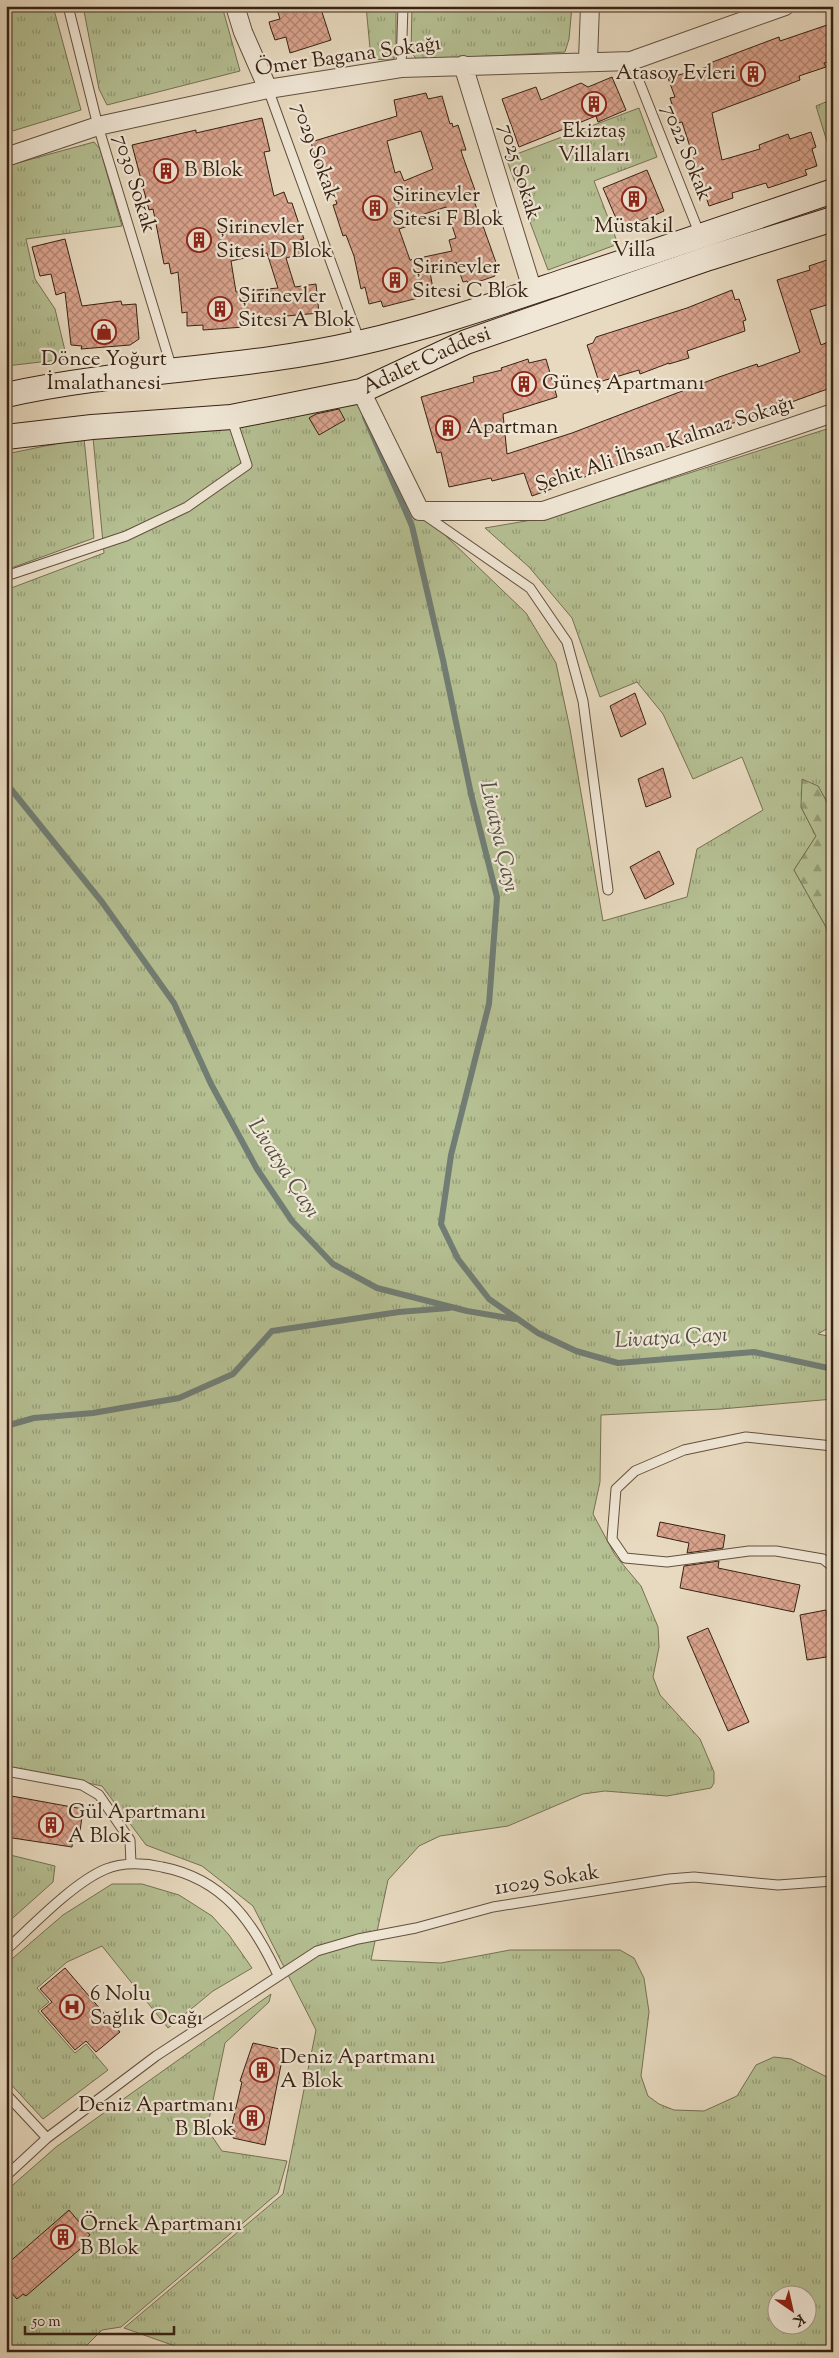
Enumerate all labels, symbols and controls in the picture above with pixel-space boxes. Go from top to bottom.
street label: Ömer Bagana Sokağı [253,29,443,85]
place label: Atasoy Evleri [615,59,736,89]
building icon: Atasoy Evleri [740,61,766,87]
building icon: Ekiztaş Villaları [581,91,607,117]
street label: 7029 Sokak [283,99,347,206]
street label: 7022 Sokak [653,100,719,206]
place label: Ekiztaş Villaları [558,117,630,171]
street label: 7025 Sokak [490,120,548,224]
street label: 7030 Sokak [105,131,163,237]
place label: B Blok [184,156,244,186]
building icon: B Blok [153,158,179,184]
place label: Şirinevler Sitesi F Blok [392,181,504,235]
building icon: Müstakil Villa [621,186,647,212]
building icon: Şirinevler Sitesi F Blok [362,195,388,221]
place label: Müstakil Villa [594,212,674,266]
place label: Şirinevler Sitesi D Blok [216,213,333,267]
building icon: Şirinevler Sitesi D Blok [186,227,212,253]
place label: Şirinevler Sitesi C Blok [412,253,530,307]
building icon: Şirinevler Sitesi C Blok [382,267,408,293]
place label: Şirinevler Sitesi A Blok [238,282,356,336]
building icon: Şirinevler Sitesi A Blok [207,296,233,322]
shop icon: Dönce Yoğurt İmalathanesi [91,319,117,345]
street label: Adalet Caddesi [358,319,495,403]
place label: Dönce Yoğurt İmalathanesi [41,345,167,399]
place label: Güneş Apartmanı [542,369,704,399]
building icon: Güneş Apartmanı [511,371,537,397]
street label: Şehit Ali İhsan Kalmaz Sokağı [532,389,798,501]
place label: Apartman [466,413,558,443]
building icon: Apartman [435,415,461,441]
water label: Livatya Çayı [470,778,526,896]
water label: Livatya Çayı [239,1113,327,1225]
water label: Livatya Çayı [614,1320,728,1358]
place label: Gül Apartmanı A Blok [68,1798,206,1852]
building icon: Gül Apartmanı A Blok [38,1812,64,1838]
street label: 11029 Sokak [492,1858,602,1904]
place label: 6 Nolu Sağlık Ocağı [90,1980,203,2034]
hospital icon: 6 Nolu Sağlık Ocağı [59,1994,85,2020]
place label: Deniz Apartmanı A Blok [280,2043,436,2097]
building icon: Deniz Apartmanı A Blok [249,2057,275,2083]
place label: Deniz Apartmanı B Blok [78,2091,235,2145]
building icon: Deniz Apartmanı B Blok [239,2105,265,2131]
place label: Örnek Apartmanı B Blok [80,2210,242,2264]
building icon: Örnek Apartmanı B Blok [50,2224,76,2250]
north arrow [766,2286,816,2336]
scale bar [25,2303,174,2335]
text: K [788,2308,808,2331]
text: 50 m [31,2312,61,2333]

